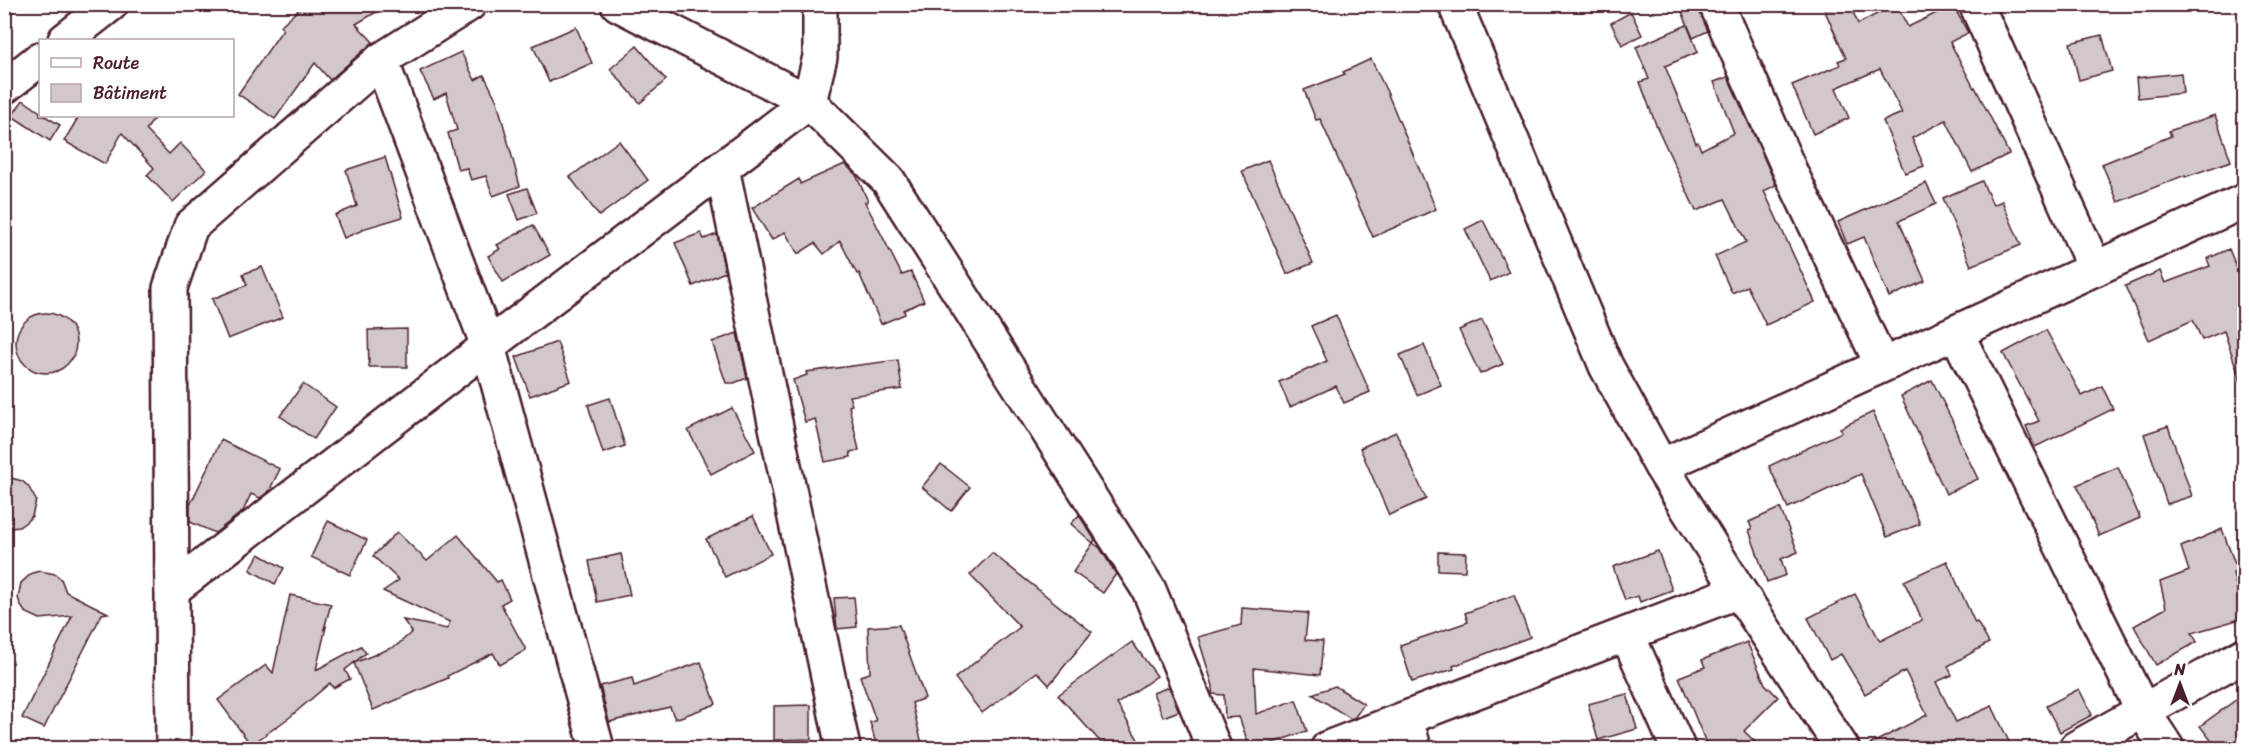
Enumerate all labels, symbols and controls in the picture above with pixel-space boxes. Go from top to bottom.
legend [39,39,234,117]
text: Route [93,47,140,79]
text: Bâtiment [93,77,167,109]
north arrow [2150,654,2210,714]
text: N [2173,655,2186,684]

